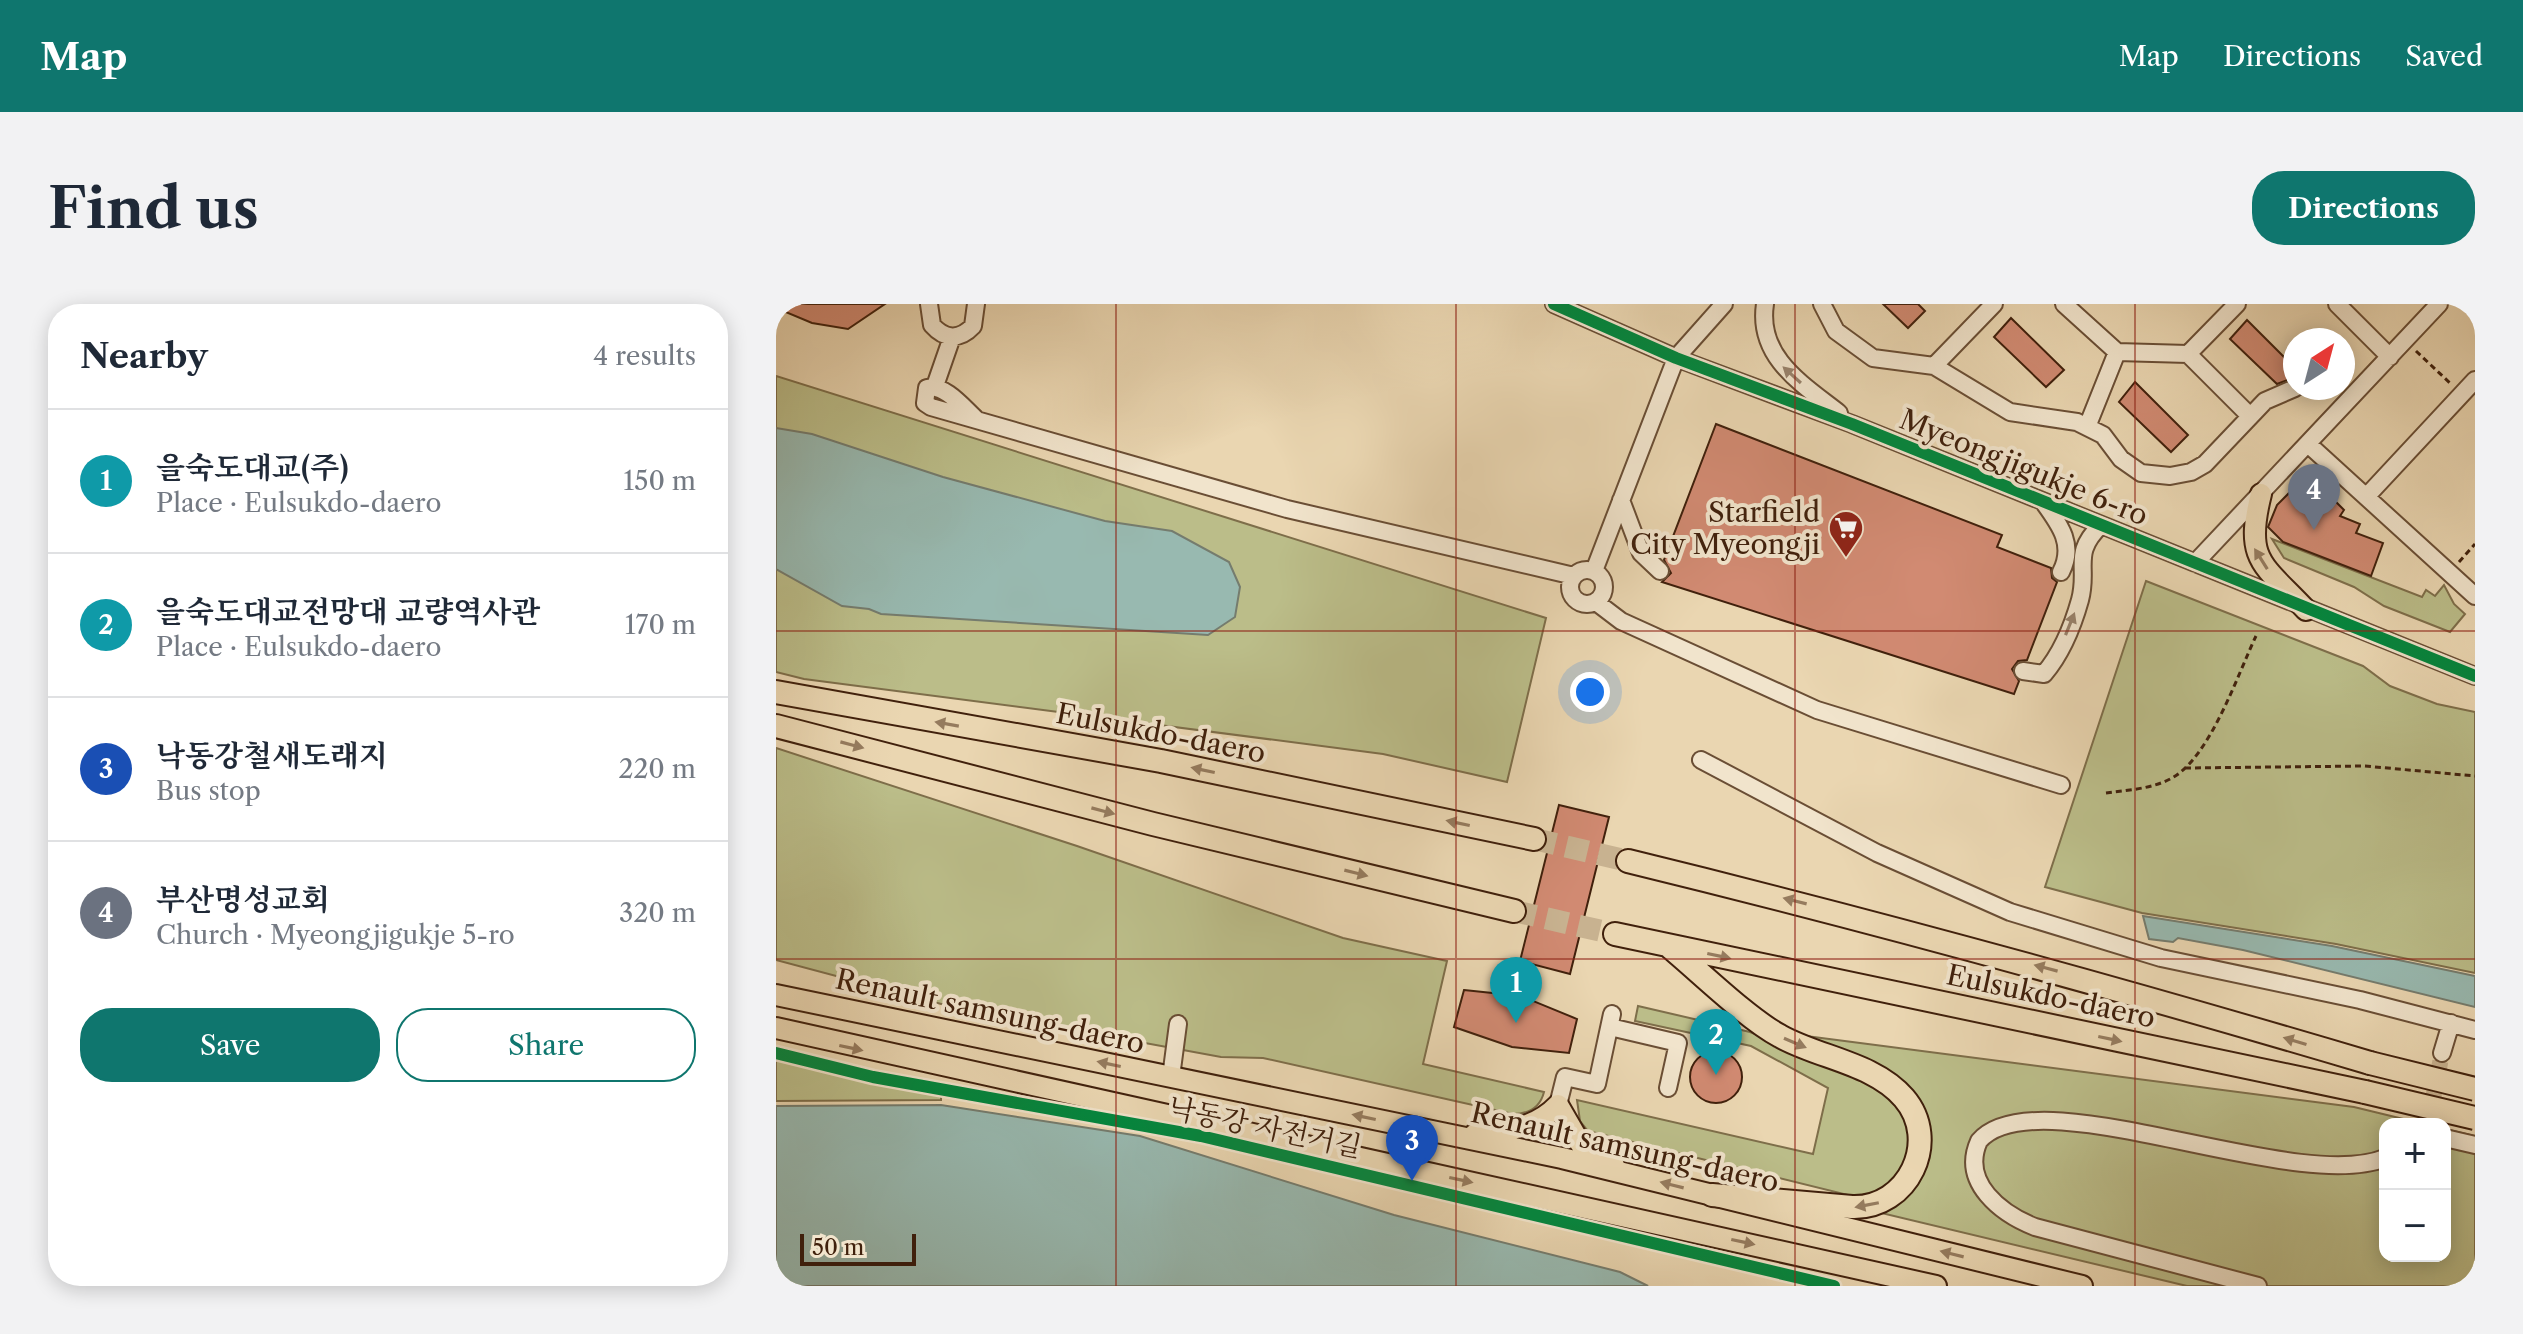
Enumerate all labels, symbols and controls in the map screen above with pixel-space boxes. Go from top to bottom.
text: Map [40,33,128,80]
text: Map [2119,39,2179,73]
text: Directions [2223,39,2361,73]
text: Saved [2405,39,2483,73]
button: Directions [2252,171,2475,245]
text: Find us [48,174,259,243]
north arrow [2283,328,2355,400]
text: Nearby [80,335,208,377]
text: 4 results [593,340,696,372]
one-way arrow [1782,366,1802,384]
street label: Myeongjigukje 6-ro [1895,402,2153,532]
text: 을숙도대교(주) [156,449,349,486]
pin: 4 [2288,464,2340,530]
text: 1 [100,465,112,497]
text: 150 m [623,465,696,497]
text: Place · Eulsukdo-daero [156,487,441,519]
place label: Starfield City Myeongji [1630,495,1820,561]
supermarket icon: Starfield City Myeongji [1827,509,1865,559]
one-way arrow [2255,548,2269,570]
text: 을숙도대교전망대 교량역사관 [156,593,540,630]
text: 2 [98,609,114,641]
text: 170 m [625,609,696,641]
one-way arrow [2064,612,2077,636]
text: Place · Eulsukdo-daero [156,631,441,663]
your location [1570,672,1610,712]
street label: Eulsukdo-daero [1053,696,1269,770]
one-way arrow [935,717,960,729]
text: 낙동강철새도래지 [156,737,388,774]
one-way arrow [839,740,864,752]
text: 3 [99,753,113,785]
text: 220 m [618,753,696,785]
one-way arrow [1190,763,1215,776]
text: Bus stop [156,775,261,807]
one-way arrow [1091,805,1116,817]
one-way arrow [1445,816,1470,829]
one-way arrow [1343,867,1368,879]
text: 부산명성교회 [156,881,330,918]
one-way arrow [1782,895,1807,907]
text: 4 [98,897,114,929]
text: 320 m [619,897,696,929]
text: Church · Myeongjigukje 5-ro [156,919,515,951]
one-way arrow [1707,950,1732,963]
pin: 1 [1490,957,1542,1023]
street label: Eulsukdo-daero [1944,957,2158,1035]
one-way arrow [2033,961,2057,974]
street label: Renault samsung-daero [832,962,1148,1060]
button: Save [80,1008,380,1082]
button: Share [396,1008,696,1082]
pin: 2 [1690,1009,1742,1075]
one-way arrow [2098,1033,2123,1046]
one-way arrow [2283,1034,2307,1047]
one-way arrow [1783,1036,1807,1049]
one-way arrow [839,1042,864,1055]
one-way arrow [1096,1058,1121,1070]
street label: 낙동강 자전거길 [1165,1090,1365,1164]
street label: Renault samsung-daero [1468,1095,1782,1199]
one-way arrow [1351,1110,1376,1123]
pin: 3 [1386,1115,1438,1181]
map controls [2379,1118,2451,1262]
button: + [2379,1118,2451,1190]
one-way arrow [1449,1174,1474,1187]
one-way arrow [1660,1179,1685,1191]
button: − [2379,1190,2451,1262]
one-way arrow [1855,1199,1880,1211]
scale bar [800,1230,916,1266]
text: 50 m [812,1234,864,1261]
one-way arrow [1730,1236,1755,1249]
one-way arrow [1939,1247,1964,1260]

